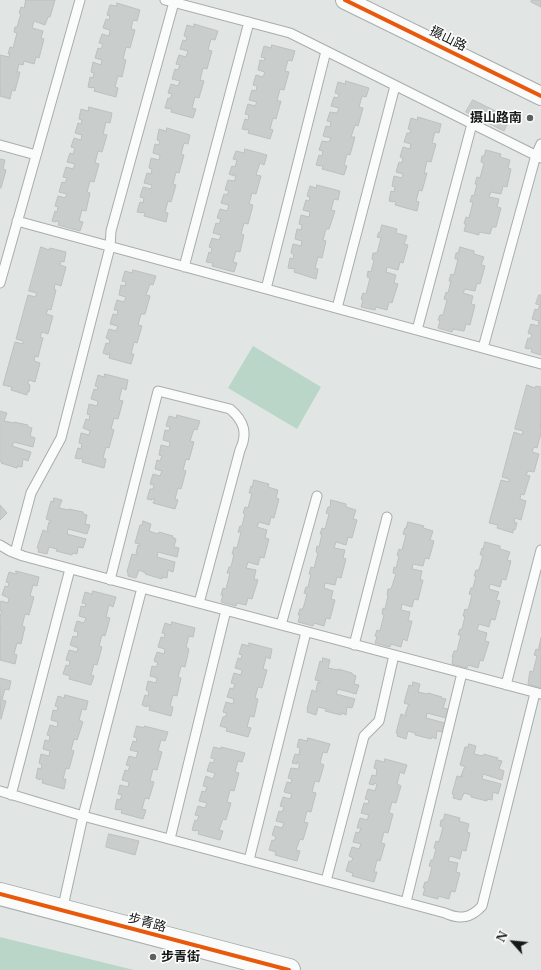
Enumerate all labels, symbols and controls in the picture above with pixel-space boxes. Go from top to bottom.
street label: 摄山路 [427,23,469,55]
place label: 摄山路南 [470,110,522,126]
marker: 摄山路南 [525,113,535,123]
street label: 步青路 [126,910,168,936]
north arrow [493,922,533,962]
text: N [494,929,511,944]
place label: 步青街 [161,949,200,965]
marker: 步青街 [148,952,158,962]

